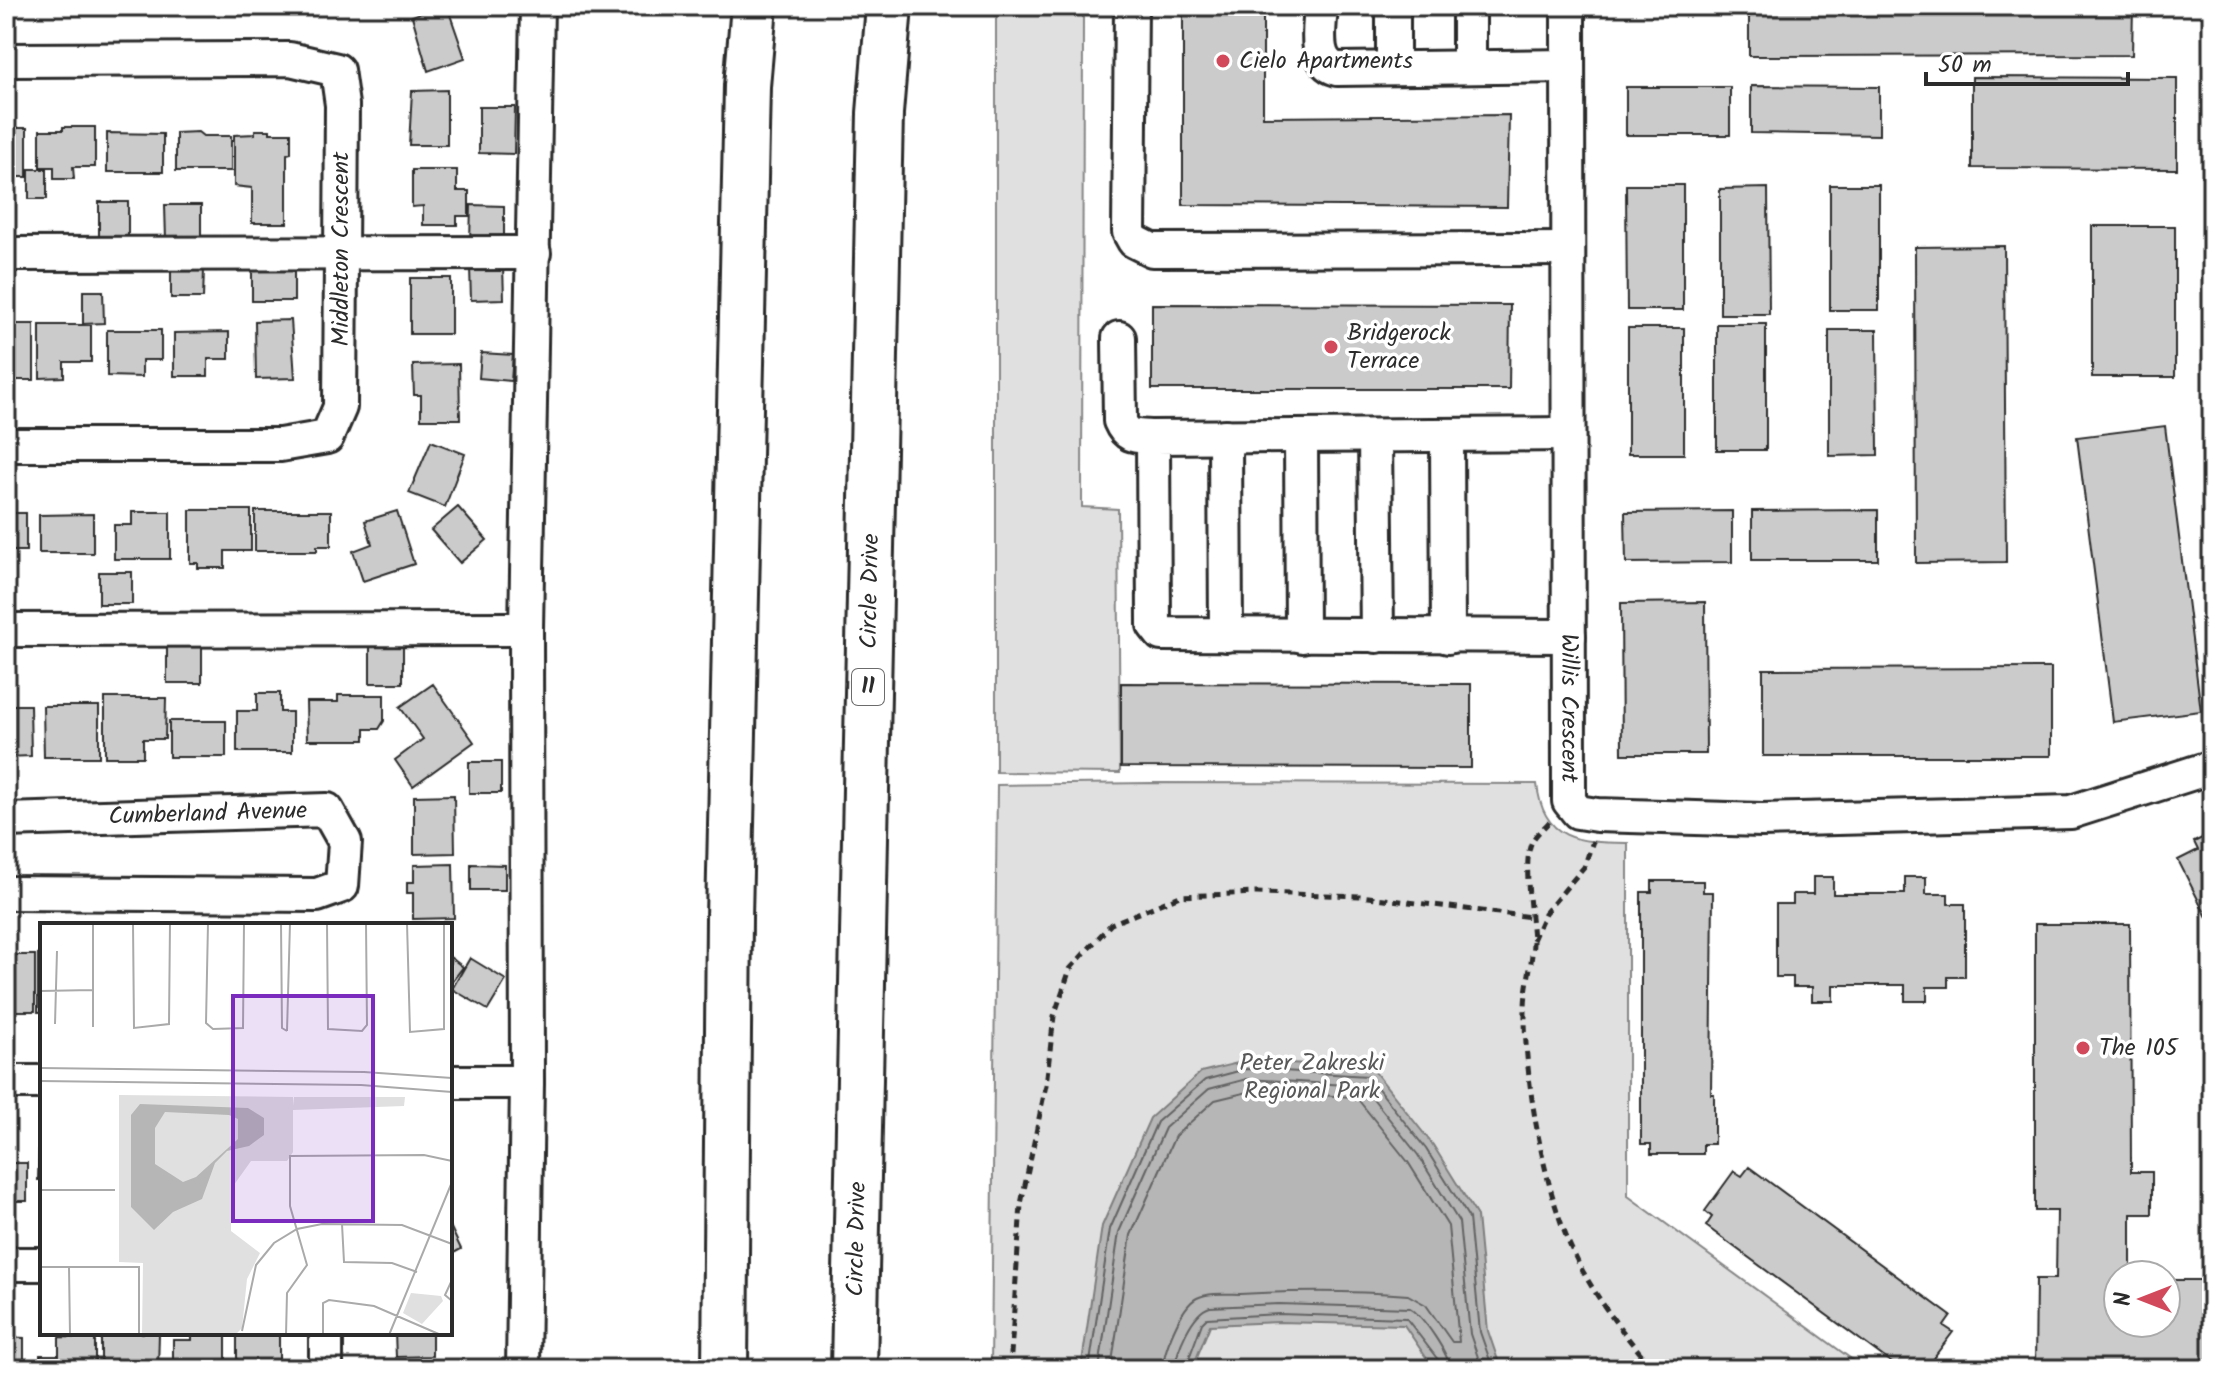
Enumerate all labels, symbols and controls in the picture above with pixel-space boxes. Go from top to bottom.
scale bar [1926,36,2128,86]
place label: Cielo Apartments [1239,42,1413,81]
text: 50 m [1938,46,1992,85]
marker: Cielo Apartments [1214,52,1232,70]
street label: Middleton Crescent [322,151,361,346]
place label: Bridgerock Terrace [1347,314,1452,381]
marker: Bridgerock Terrace [1322,338,1340,356]
street label: Circle Drive [849,533,891,649]
street label: Willis Crescent [1549,634,1588,783]
road number: 11 [852,669,884,705]
street label: Cumberland Avenue [108,791,308,836]
inset map [40,923,452,1335]
place label: The 105 [2099,1029,2180,1068]
marker: The 105 [2074,1039,2092,1057]
park label: Peter Zakreski Regional Park [1240,1044,1386,1111]
street label: Circle Drive [836,1181,877,1297]
north arrow [2102,1259,2182,1339]
text: N [2107,1292,2142,1306]

